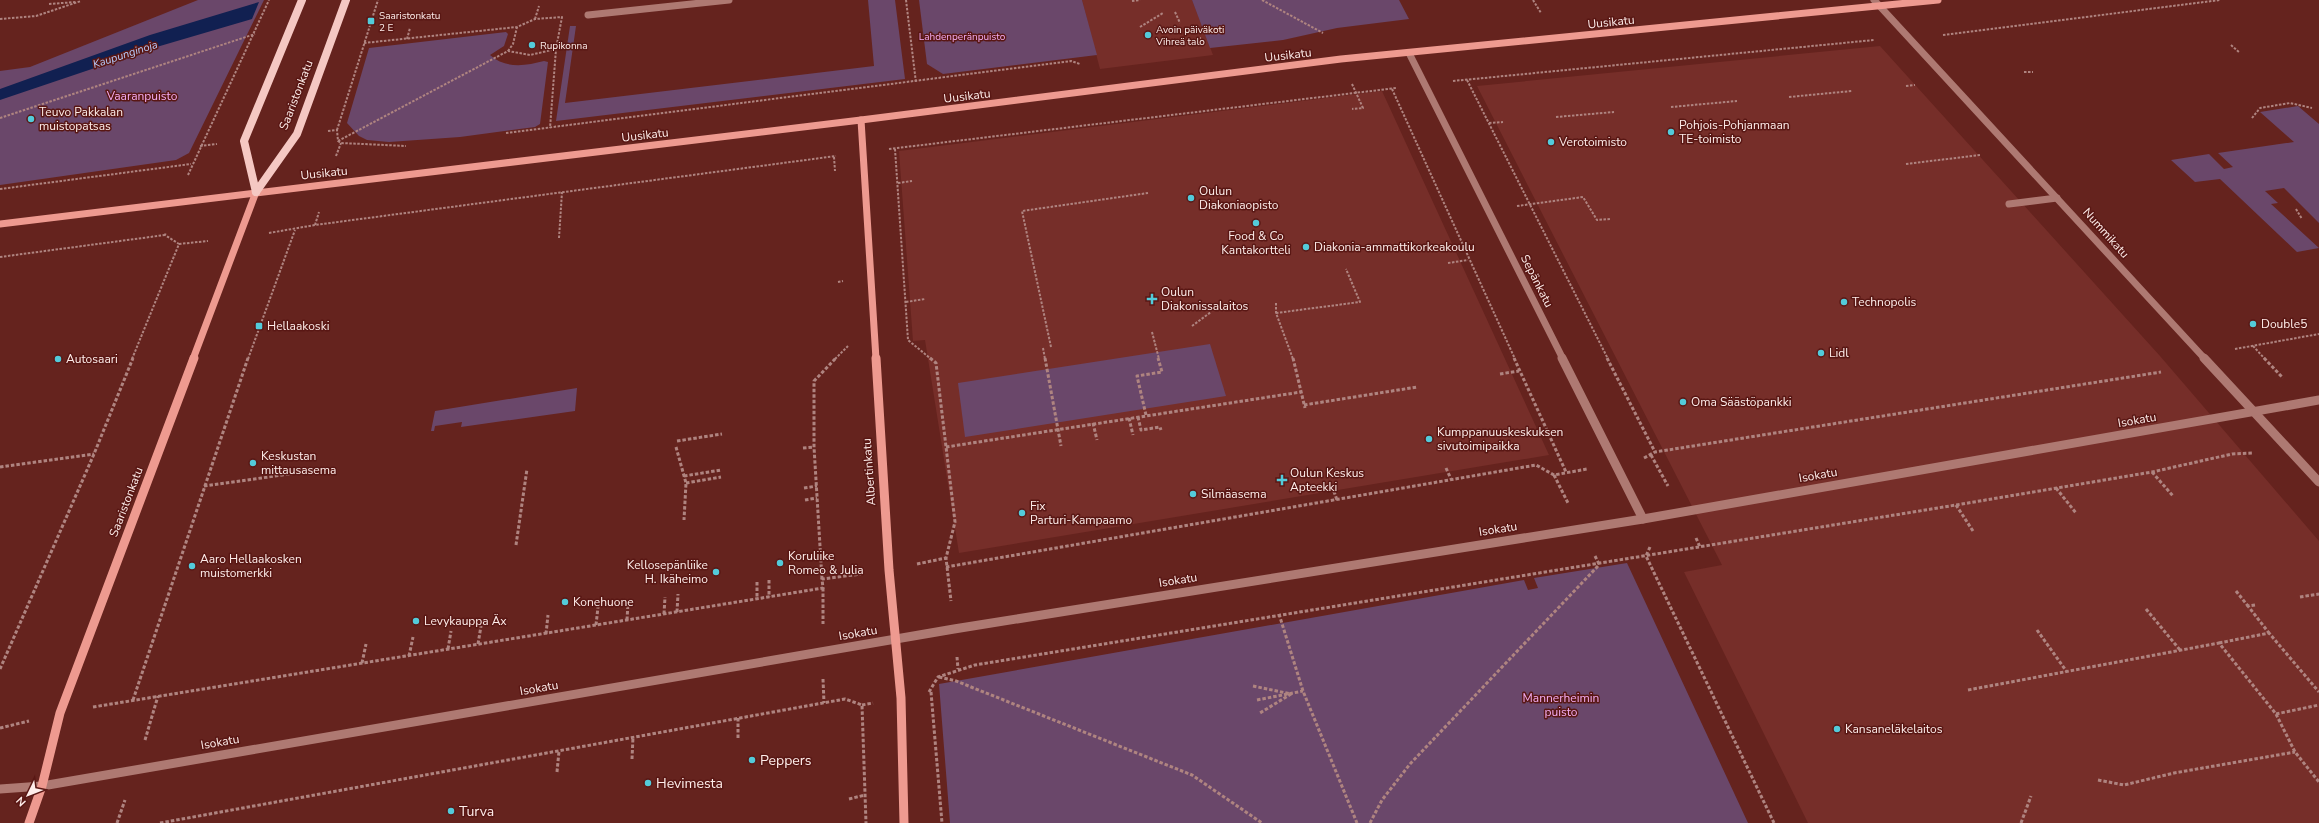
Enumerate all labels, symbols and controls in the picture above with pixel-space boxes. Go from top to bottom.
place label: Saaristonkatu 2 E [379,9,440,35]
street label: Uusikatu [1587,12,1635,32]
marker: Saaristonkatu 2 E [366,16,376,26]
place label: Avoin päiväkoti Vihreä talo [1155,23,1224,49]
park label: Lahdenperänpuisto [919,30,1006,44]
marker: Avoin päiväkoti Vihreä talo [1143,30,1153,40]
water label: Kaupunginoja [91,37,160,72]
place label: Rupikonna [540,39,588,53]
marker: Rupikonna [527,40,537,50]
street label: Uusikatu [1264,44,1312,66]
street label: Saaristonkatu [275,58,317,132]
street label: Uusikatu [943,85,991,107]
park label: Vaaranpuisto [106,88,178,104]
place label: Teuvo Pakkalan muistopatsas [39,104,123,134]
marker: Teuvo Pakkalan muistopatsas [26,114,36,124]
place label: Pohjois-Pohjanmaan TE-toimisto [1679,117,1790,147]
street label: Uusikatu [621,124,669,146]
marker: Pohjois-Pohjanmaan TE-toimisto [1666,127,1676,137]
place label: Verotoimisto [1558,134,1627,150]
marker: Verotoimisto [1546,137,1556,147]
street label: Uusikatu [300,163,348,183]
place label: Oulun Diakoniaopisto [1199,183,1279,213]
marker: Oulun Diakoniaopisto [1186,193,1196,203]
street label: Nummikatu [2079,205,2133,261]
marker: Food & Co Kantakortteli [1251,218,1261,228]
place label: Food & Co Kantakortteli [1221,228,1291,258]
place label: Diakonia-ammattikorkeakoulu [1314,239,1475,255]
marker: Diakonia-ammattikorkeakoulu [1301,242,1311,252]
street label: Sepänkatu [1517,252,1557,310]
place label: Oulun Diakonissalaitos [1161,284,1249,314]
marker: Oulun Diakonissalaitos [1146,293,1158,305]
place label: Technopolis [1852,294,1917,310]
marker: Technopolis [1839,297,1849,307]
place label: Double5 [2261,316,2307,332]
place label: Hellaakoski [267,318,329,334]
marker: Double5 [2248,319,2258,329]
marker: Hellaakoski [254,321,264,331]
place label: Lidl [1829,345,1849,361]
marker: Lidl [1816,348,1826,358]
place label: Autosaari [66,351,118,367]
marker: Autosaari [53,354,63,364]
place label: Oma Säästöpankki [1691,394,1792,410]
marker: Oma Säästöpankki [1678,397,1688,407]
street label: Isokatu [2117,409,2157,431]
place label: Kumppanuuskeskuksen sivutoimipaikka [1437,424,1563,454]
marker: Kumppanuuskeskuksen sivutoimipaikka [1424,434,1434,444]
street label: Albertinkatu [859,438,879,506]
place label: Keskustan mittausasema [261,448,336,478]
marker: Keskustan mittausasema [248,458,258,468]
street label: Isokatu [1798,464,1838,486]
street label: Saaristonkatu [105,465,147,539]
place label: Oulun Keskus Apteekki [1290,465,1364,495]
marker: Oulun Keskus Apteekki [1277,475,1287,485]
place label: Silmäasema [1201,486,1267,502]
marker: Silmäasema [1188,489,1198,499]
place label: Fix Parturi-Kampaamo [1030,498,1133,528]
marker: Fix Parturi-Kampaamo [1017,508,1027,518]
street label: Isokatu [1478,518,1518,540]
place label: Koruliike Romeo & Julia [788,548,864,578]
place label: Aaro Hellaakosken muistomerkki [200,551,302,581]
place label: Kellosepänliike H. Ikäheimo [627,557,708,587]
marker: Koruliike Romeo & Julia [775,558,785,568]
marker: Aaro Hellaakosken muistomerkki [187,561,197,571]
marker: Kellosepänliike H. Ikäheimo [711,567,721,577]
street label: Isokatu [1158,569,1198,591]
place label: Konehuone [573,594,634,610]
marker: Konehuone [560,597,570,607]
place label: Levykauppa Äx [424,613,507,629]
marker: Levykauppa Äx [411,616,421,626]
street label: Isokatu [838,622,878,644]
street label: Isokatu [519,677,559,699]
park label: Mannerheimin puisto [1523,690,1599,720]
place label: Kansaneläkelaitos [1845,721,1943,737]
marker: Kansaneläkelaitos [1832,724,1842,734]
street label: Isokatu [200,731,240,753]
place label: Peppers [760,751,812,770]
marker: Peppers [747,755,757,765]
place label: Hevimesta [656,774,723,793]
north arrow [8,775,48,815]
marker: Hevimesta [643,778,653,788]
text: N [13,793,29,810]
place label: Turva [459,802,494,821]
marker: Turva [446,806,456,816]

